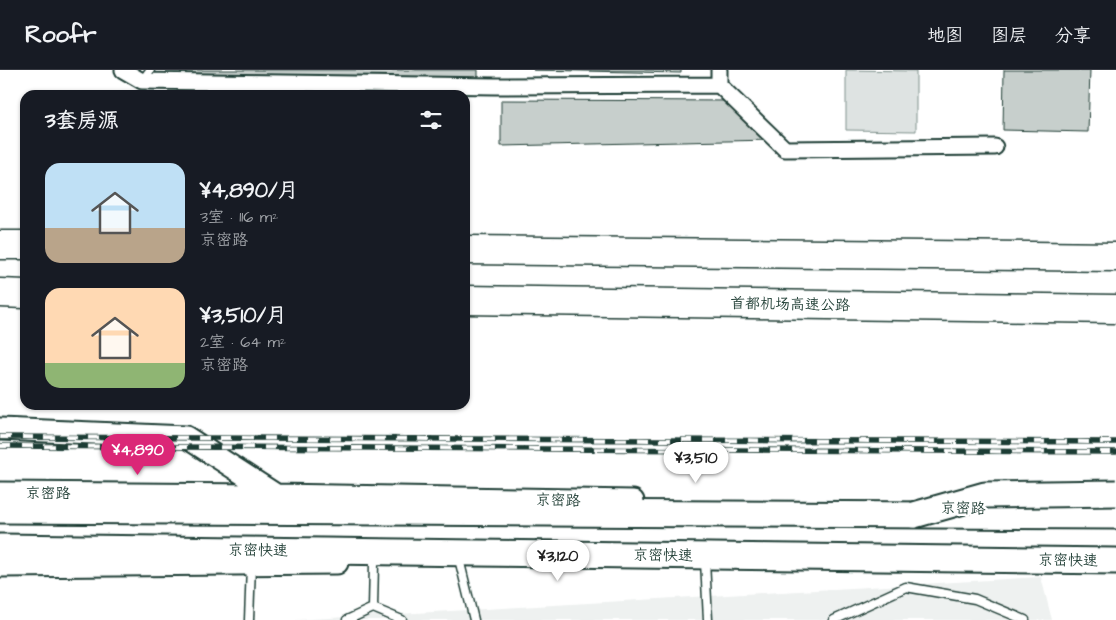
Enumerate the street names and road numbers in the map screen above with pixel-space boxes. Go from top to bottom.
street label: 首都机场高速公路 [730,293,850,316]
street label: 京密路 [25,483,71,504]
street label: 京密路 [535,490,581,511]
street label: 京密路 [940,498,986,519]
street label: 京密快速 [228,539,288,562]
street label: 京密快速 [633,544,693,567]
street label: 京密快速 [1038,549,1098,572]

